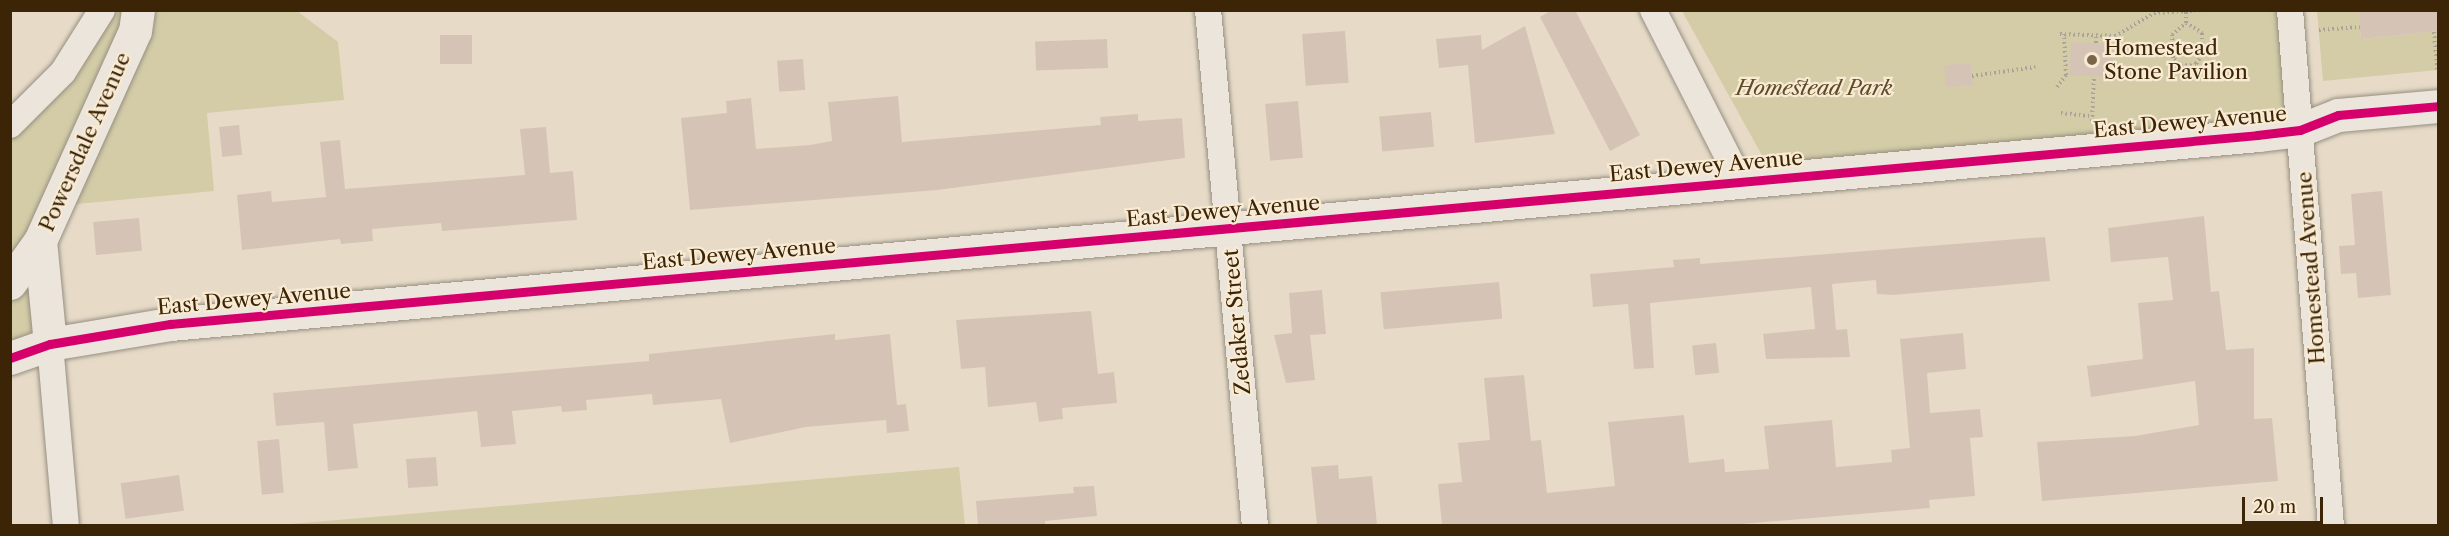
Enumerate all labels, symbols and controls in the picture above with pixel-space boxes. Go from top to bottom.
place label: Homestead Stone Pavilion [2104,35,2248,85]
street label: Powersdale Avenue [34,48,136,236]
marker: Homestead Stone Pavilion [2085,53,2099,67]
park label: Homestead Park [1736,75,1892,101]
street label: East Dewey Avenue [2091,101,2289,143]
street label: East Dewey Avenue [1607,145,1805,187]
street label: Homestead Avenue [2292,170,2330,366]
street label: East Dewey Avenue [1124,190,1322,232]
street label: East Dewey Avenue [640,233,838,275]
street label: Zedaker Street [1218,248,1256,396]
street label: East Dewey Avenue [155,278,353,320]
scale bar [2245,485,2326,523]
text: 20 m [2253,496,2296,518]

